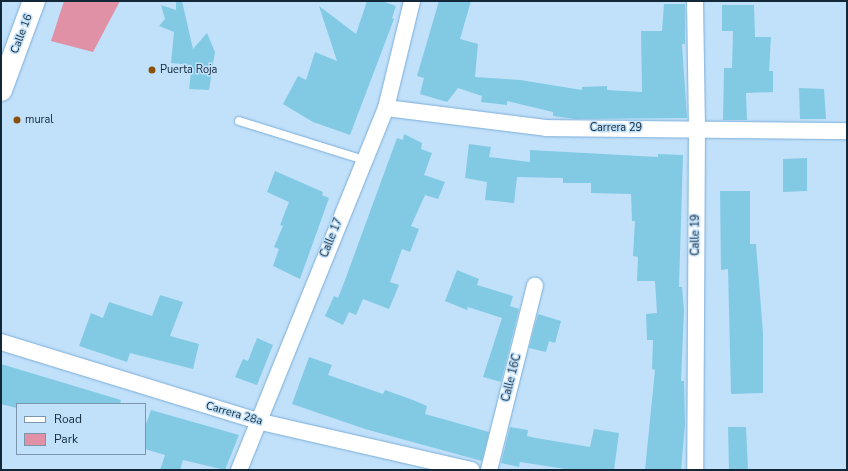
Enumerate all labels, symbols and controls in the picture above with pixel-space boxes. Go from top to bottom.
street label: Calle 16 [8,12,36,56]
place label: Puerta Roja [160,63,217,77]
marker: Puerta Roja [147,65,157,75]
place label: mural [25,113,54,127]
marker: mural [12,115,22,125]
street label: Carrera 29 [590,121,642,135]
street label: Calle 19 [689,214,703,256]
street label: Calle 17 [318,216,346,260]
street label: Calle 16C [500,353,524,403]
street label: Carrera 28a [204,400,264,428]
legend [16,403,146,455]
text: Road [54,411,82,427]
text: Park [54,431,78,447]

